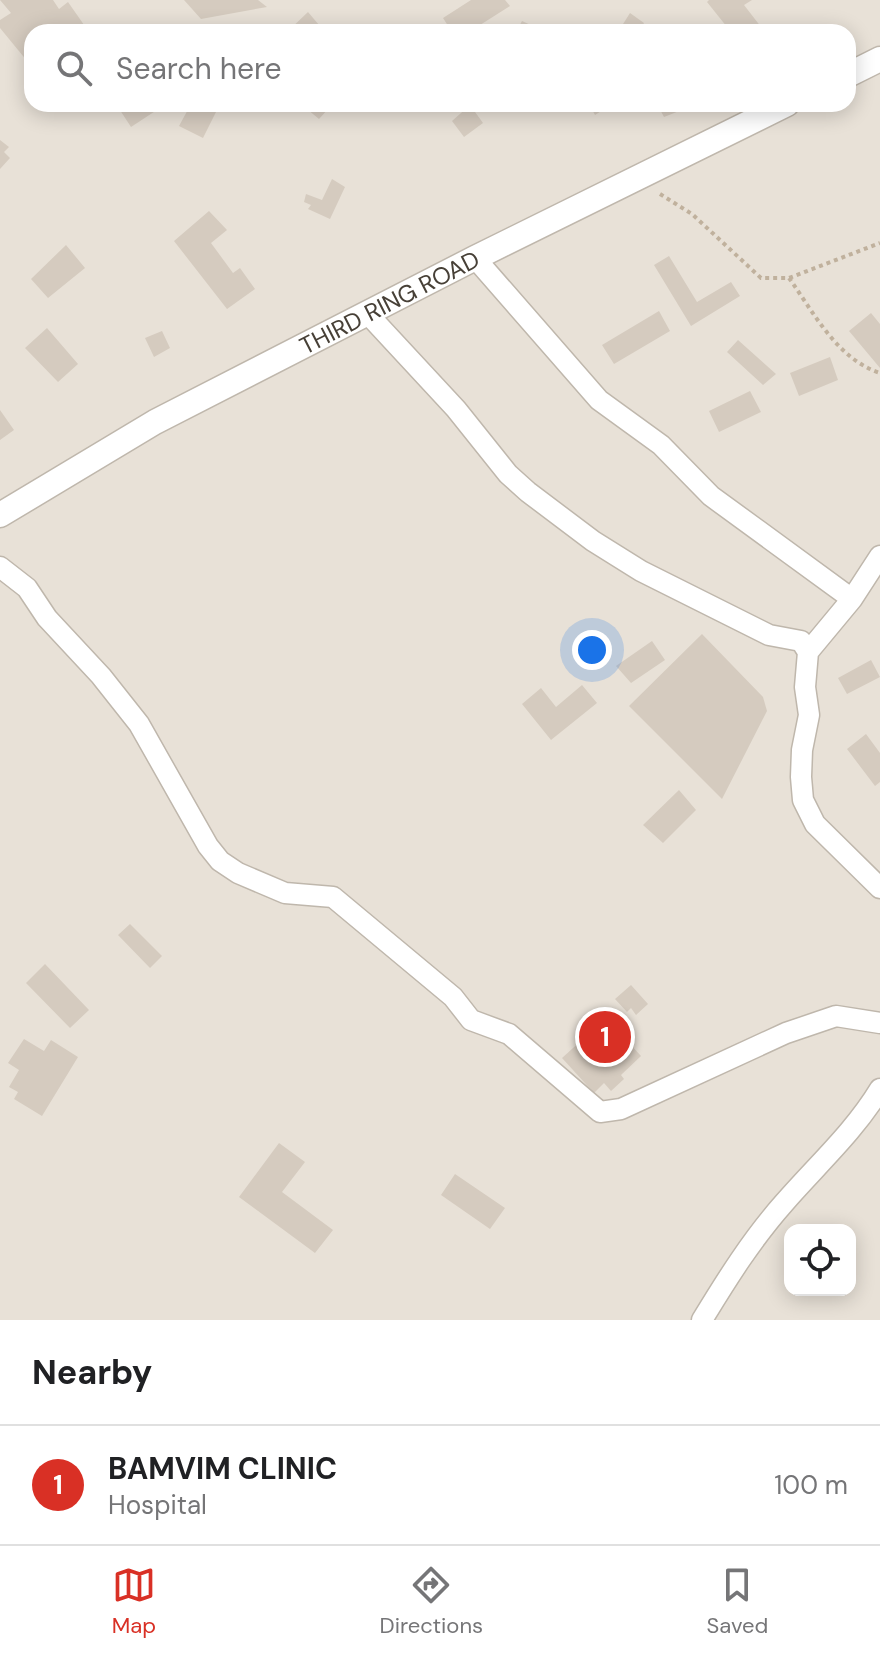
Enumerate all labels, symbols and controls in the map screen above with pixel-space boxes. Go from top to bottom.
search box [24,24,856,112]
icon: search [52,46,96,90]
text: Search here [116,49,282,88]
street label: THIRD RING ROAD [294,243,484,361]
your location [572,630,612,670]
pin: 1 [579,1007,631,1067]
map controls [784,1224,856,1296]
button: locate [784,1224,856,1296]
text: Nearby [32,1350,152,1395]
text: BAMVIM CLINIC [108,1449,337,1488]
text: 1 [53,1468,63,1502]
text: 100 m [774,1468,848,1502]
text: Hospital [108,1488,207,1522]
tab: Map [112,1563,156,1640]
tab: Directions [380,1563,483,1640]
tab: Saved [707,1563,768,1640]

